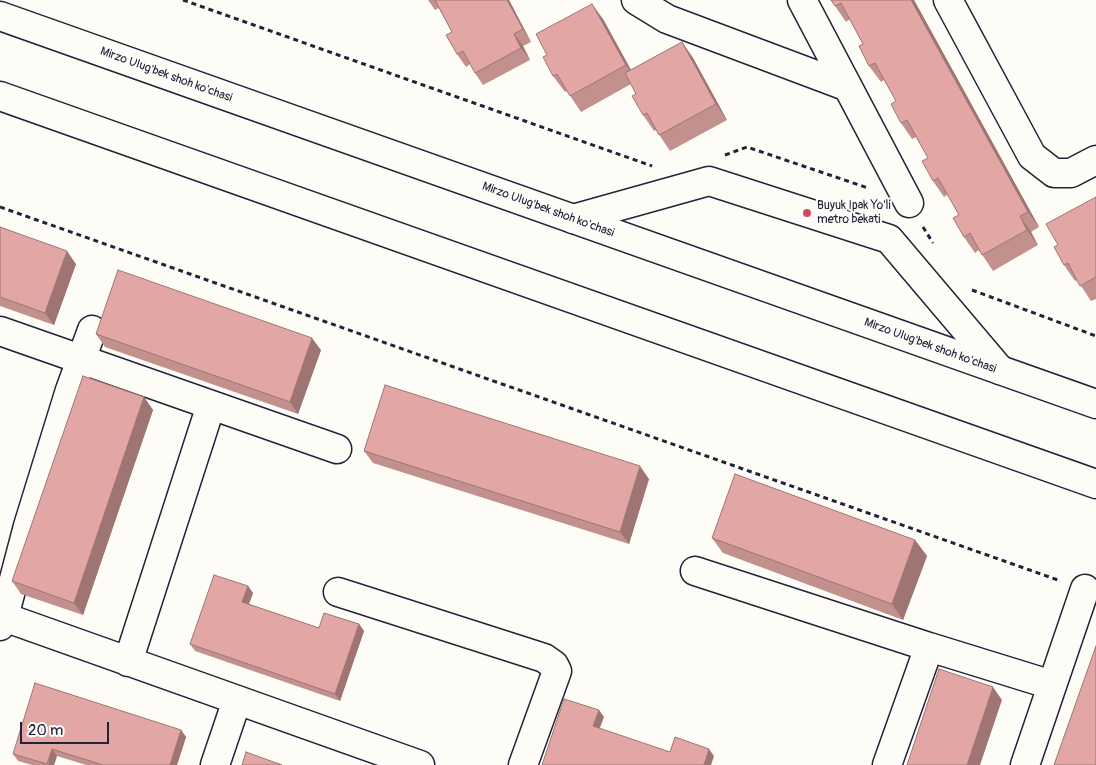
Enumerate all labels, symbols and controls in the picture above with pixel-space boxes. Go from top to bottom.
street label: Mirzo Ulug'bek shoh ko'chasi [98,44,234,106]
street label: Mirzo Ulug'bek shoh ko'chasi [480,179,616,241]
place label: Buyuk Ipak Yo'li metro bekati [817,199,891,227]
marker: Buyuk Ipak Yo'li metro bekati [801,207,813,219]
street label: Mirzo Ulug'bek shoh ko'chasi [862,315,998,377]
scale bar [22,712,111,744]
text: 20 m [28,721,63,740]

